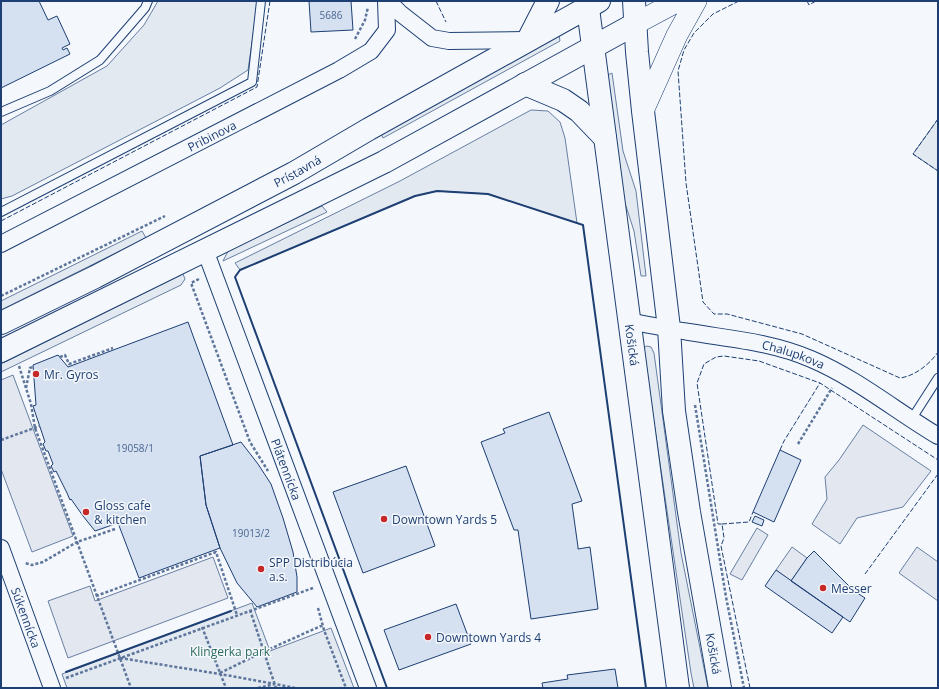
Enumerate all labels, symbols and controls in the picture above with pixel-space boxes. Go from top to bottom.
house number: 5686 [320,8,343,22]
street label: Pribinova [184,116,239,155]
street label: Prístavná [270,151,324,191]
street label: Košická [621,323,644,367]
street label: Chalupkova [760,336,828,373]
place label: Mr. Gyros [44,366,99,383]
marker: Mr. Gyros [31,369,41,379]
street label: Plátennícka [267,436,306,502]
house number: 19058/1 [116,441,154,455]
place label: Gloss cafe & kitchen [94,497,151,528]
marker: Gloss cafe & kitchen [81,507,91,517]
place label: Downtown Yards 5 [392,511,497,528]
marker: Downtown Yards 5 [379,514,389,524]
house number: 19013/2 [232,526,270,540]
place label: SPP Distribúcia a.s. [269,554,353,585]
marker: SPP Distribúcia a.s. [256,564,266,574]
place label: Messer [831,580,872,597]
marker: Messer [818,583,828,593]
street label: Súkennícka [7,585,45,650]
place label: Downtown Yards 4 [436,629,541,646]
street label: Košická [702,631,726,676]
marker: Downtown Yards 4 [423,632,433,642]
park label: Klingerka park [190,643,271,660]

